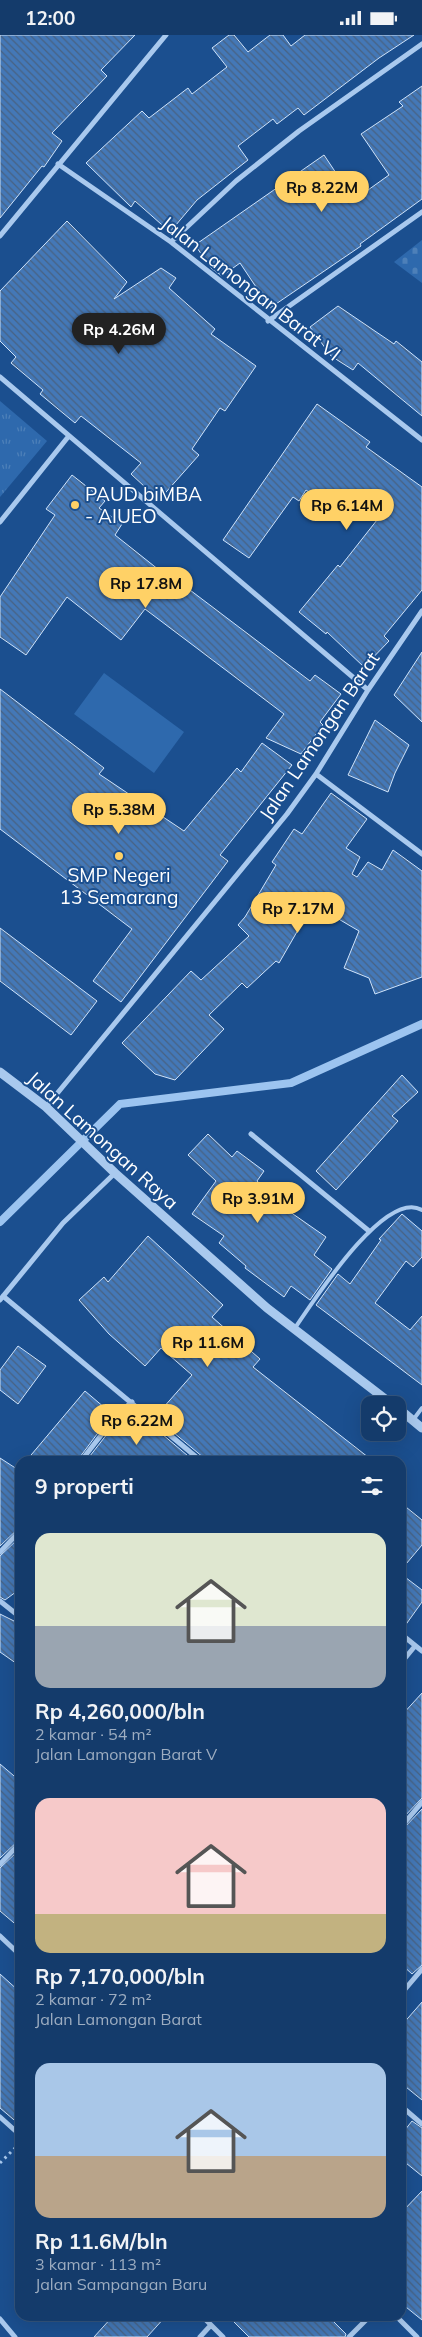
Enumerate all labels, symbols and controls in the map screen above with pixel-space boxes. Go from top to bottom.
text: 12:00 [25,6,75,30]
pin: Rp 8.22M [270,171,374,213]
text: Rp 8.22M [286,177,358,197]
street label: Jalan Lamongan Barat VI [156,210,346,366]
pin: Rp 4.26M [67,313,171,355]
text: Rp 4.26M [83,319,155,339]
place label: PAUD biMBA - AIUEO [85,482,202,528]
pin: Rp 6.14M [295,489,399,531]
text: Rp 6.14M [311,495,383,515]
marker: PAUD biMBA - AIUEO [69,499,81,511]
pin: Rp 17.8M [94,567,198,609]
text: Rp 17.8M [110,573,182,593]
street label: Jalan Lamongan Barat [254,647,385,825]
pin: Rp 5.38M [67,793,171,835]
text: Rp 5.38M [83,799,155,819]
marker: SMP Negeri 13 Semarang [113,850,125,862]
place label: SMP Negeri 13 Semarang [60,863,178,909]
pin: Rp 7.17M [246,891,350,934]
text: Rp 7.17M [262,898,334,918]
street label: Jalan Lamongan Raya [23,1066,183,1214]
pin: Rp 3.91M [206,1181,310,1224]
text: Rp 3.91M [222,1188,294,1208]
pin: Rp 11.6M [156,1325,260,1368]
text: Rp 11.6M [172,1332,244,1352]
map controls [361,1396,406,1441]
button: locate [361,1396,406,1441]
pin: Rp 6.22M [85,1403,189,1446]
text: Rp 6.22M [101,1410,173,1430]
icon: filters [358,1472,386,1500]
text: 9 properti [35,1473,134,1499]
icon: home [166,1566,256,1656]
text: Rp 4,260,000/bln [35,1698,205,1724]
text: 2 kamar · 54 m² [35,1724,152,1744]
text: Jalan Lamongan Barat V [35,1744,217,1764]
icon: home [166,1831,256,1921]
text: Rp 7,170,000/bln [35,1963,205,1989]
text: 2 kamar · 72 m² [35,1989,152,2009]
text: Jalan Lamongan Barat [35,2009,202,2029]
icon: home [166,2096,256,2186]
text: Rp 11.6M/bln [35,2228,168,2254]
text: 3 kamar · 113 m² [35,2254,161,2274]
text: Jalan Sampangan Baru [35,2274,207,2294]

